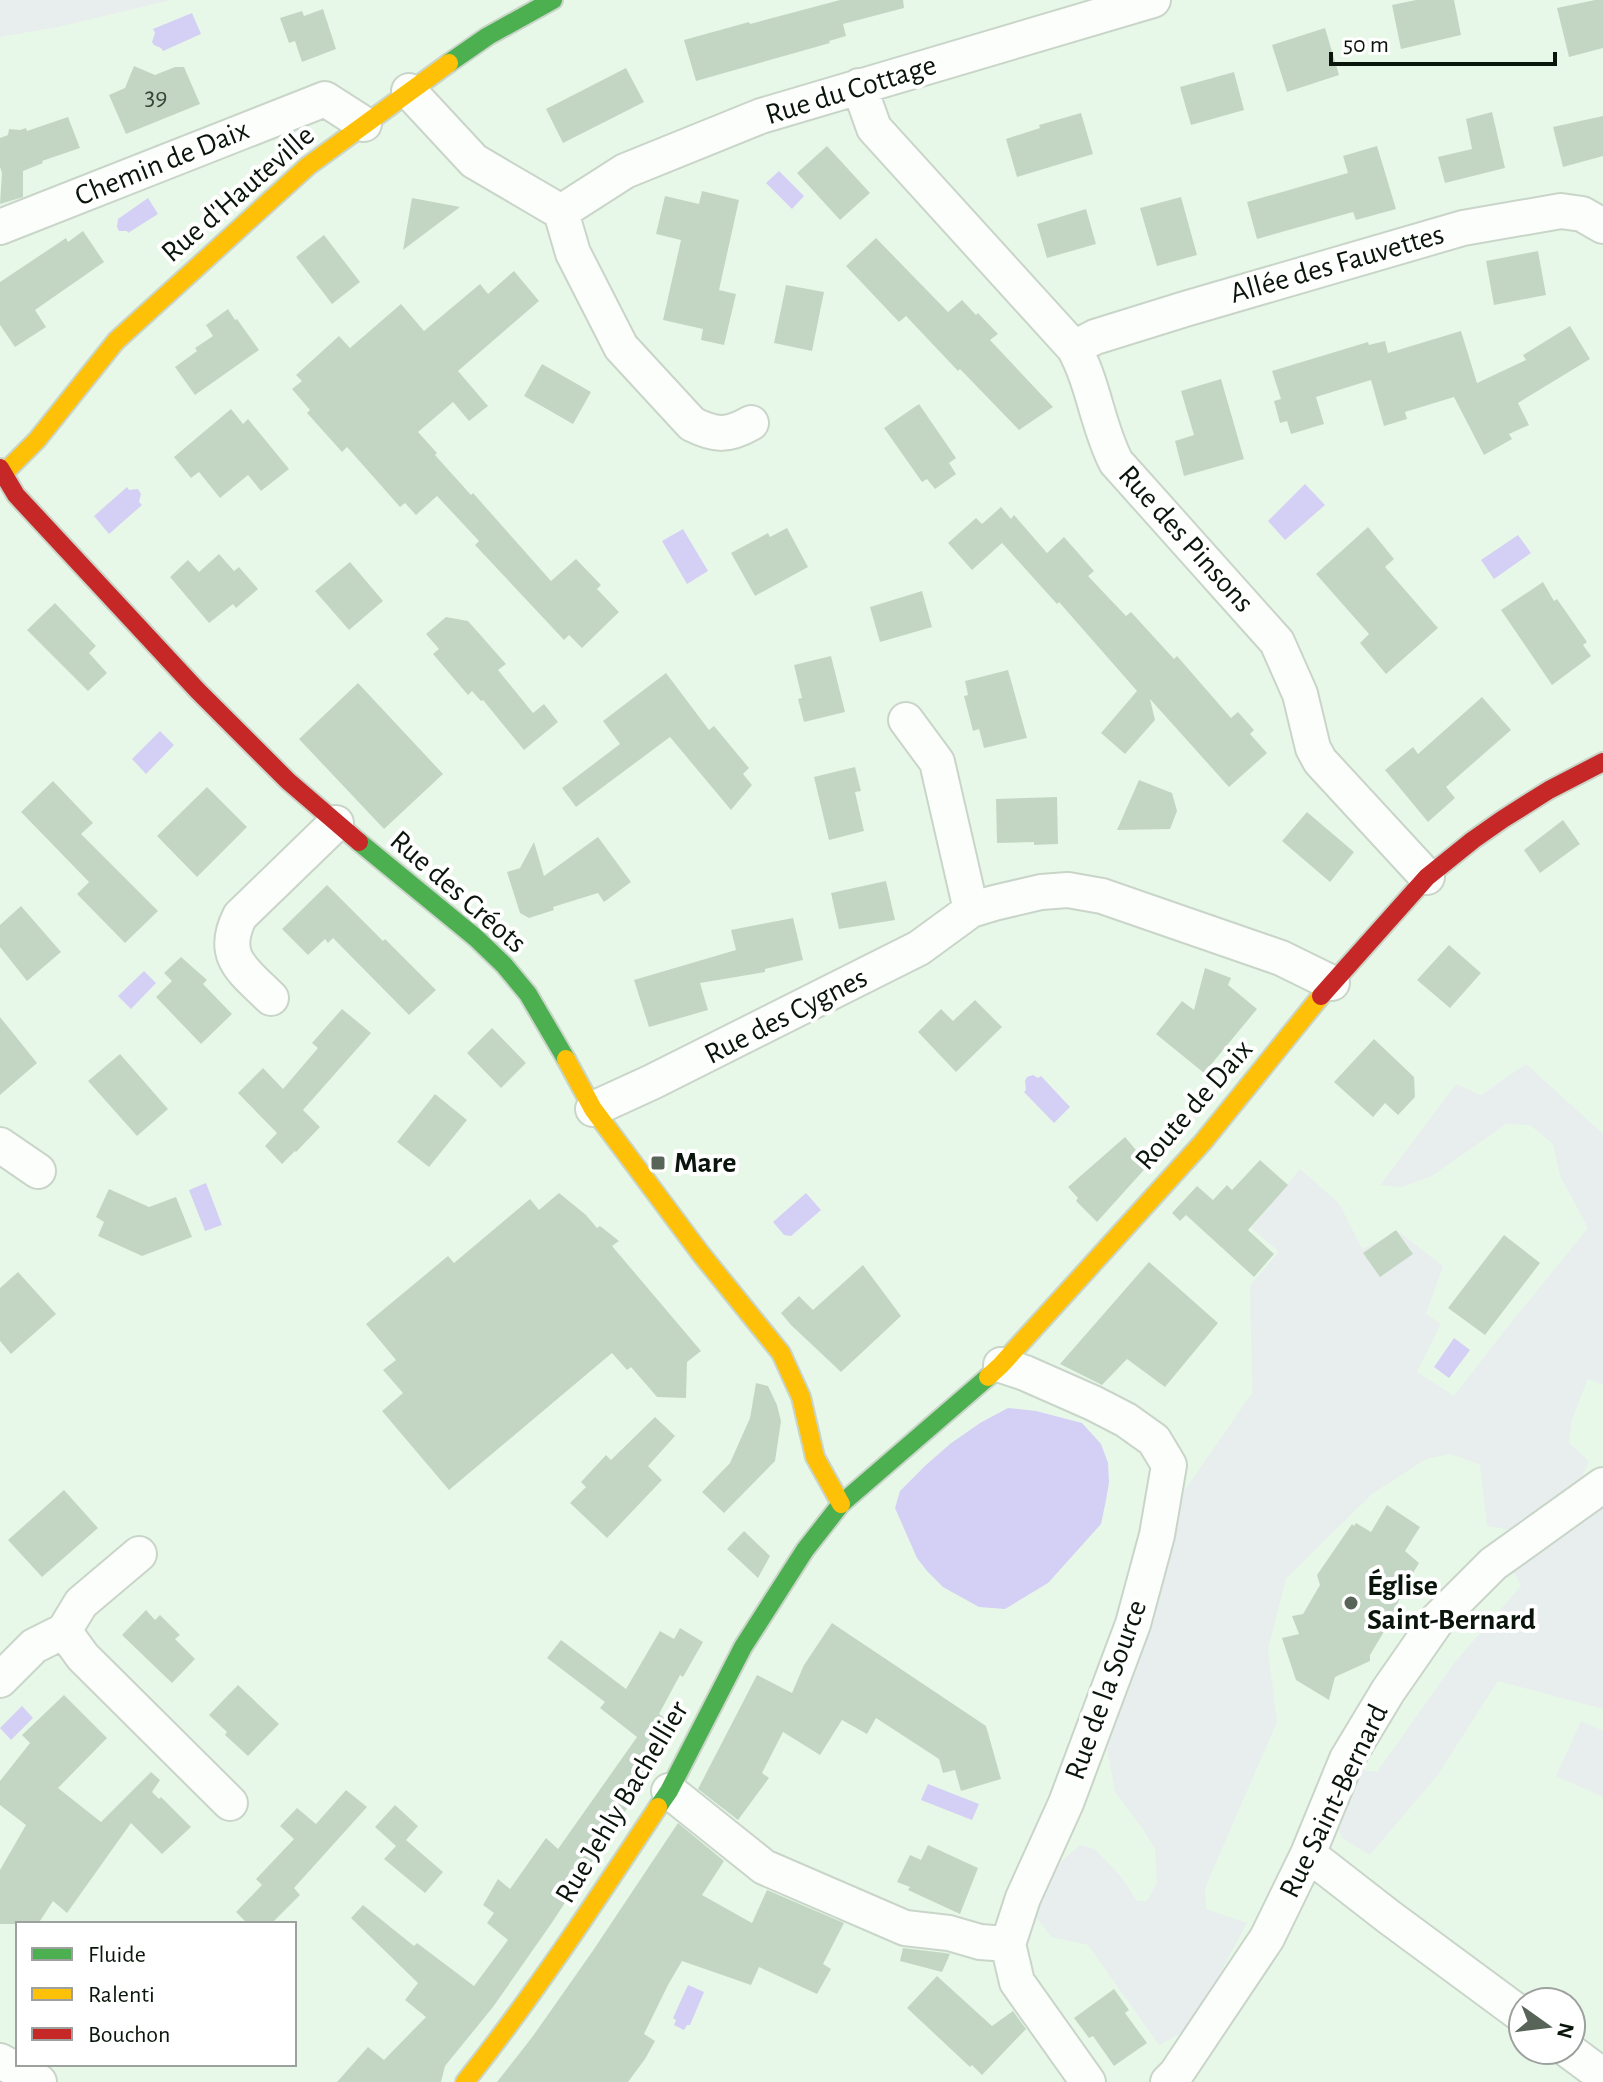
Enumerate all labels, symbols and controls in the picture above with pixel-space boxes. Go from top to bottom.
scale bar [1331,16,1555,66]
text: 50 m [1343,33,1389,57]
street label: Rue du Cottage [762,50,940,130]
house number: 39 [145,84,167,110]
street label: Chemin de Daix [71,115,253,211]
street label: Rue d'Hauteville [156,120,320,268]
street label: Allée des Fauvettes [1227,219,1447,309]
street label: Rue des Pinsons [1113,460,1259,618]
street label: Rue des Créots [384,825,532,959]
street label: Rue des Cygnes [700,962,872,1070]
street label: Route de Daix [1130,1034,1258,1176]
place label: Mare [674,1148,736,1178]
marker: Mare [649,1154,667,1172]
place label: Église Saint-Bernard [1367,1568,1536,1635]
marker: Église Saint-Bernard [1342,1594,1360,1612]
street label: Rue de la Source [1060,1596,1152,1784]
street label: Rue Jehly Bachellier [550,1695,694,1908]
street label: Rue Saint-Bernard [1274,1699,1394,1903]
legend [16,1922,296,2066]
text: Fluide [88,1943,146,1967]
text: Ralenti [88,1983,155,2007]
north arrow [1507,1986,1587,2066]
text: N [1553,2021,1578,2041]
text: Bouchon [88,2023,170,2047]

